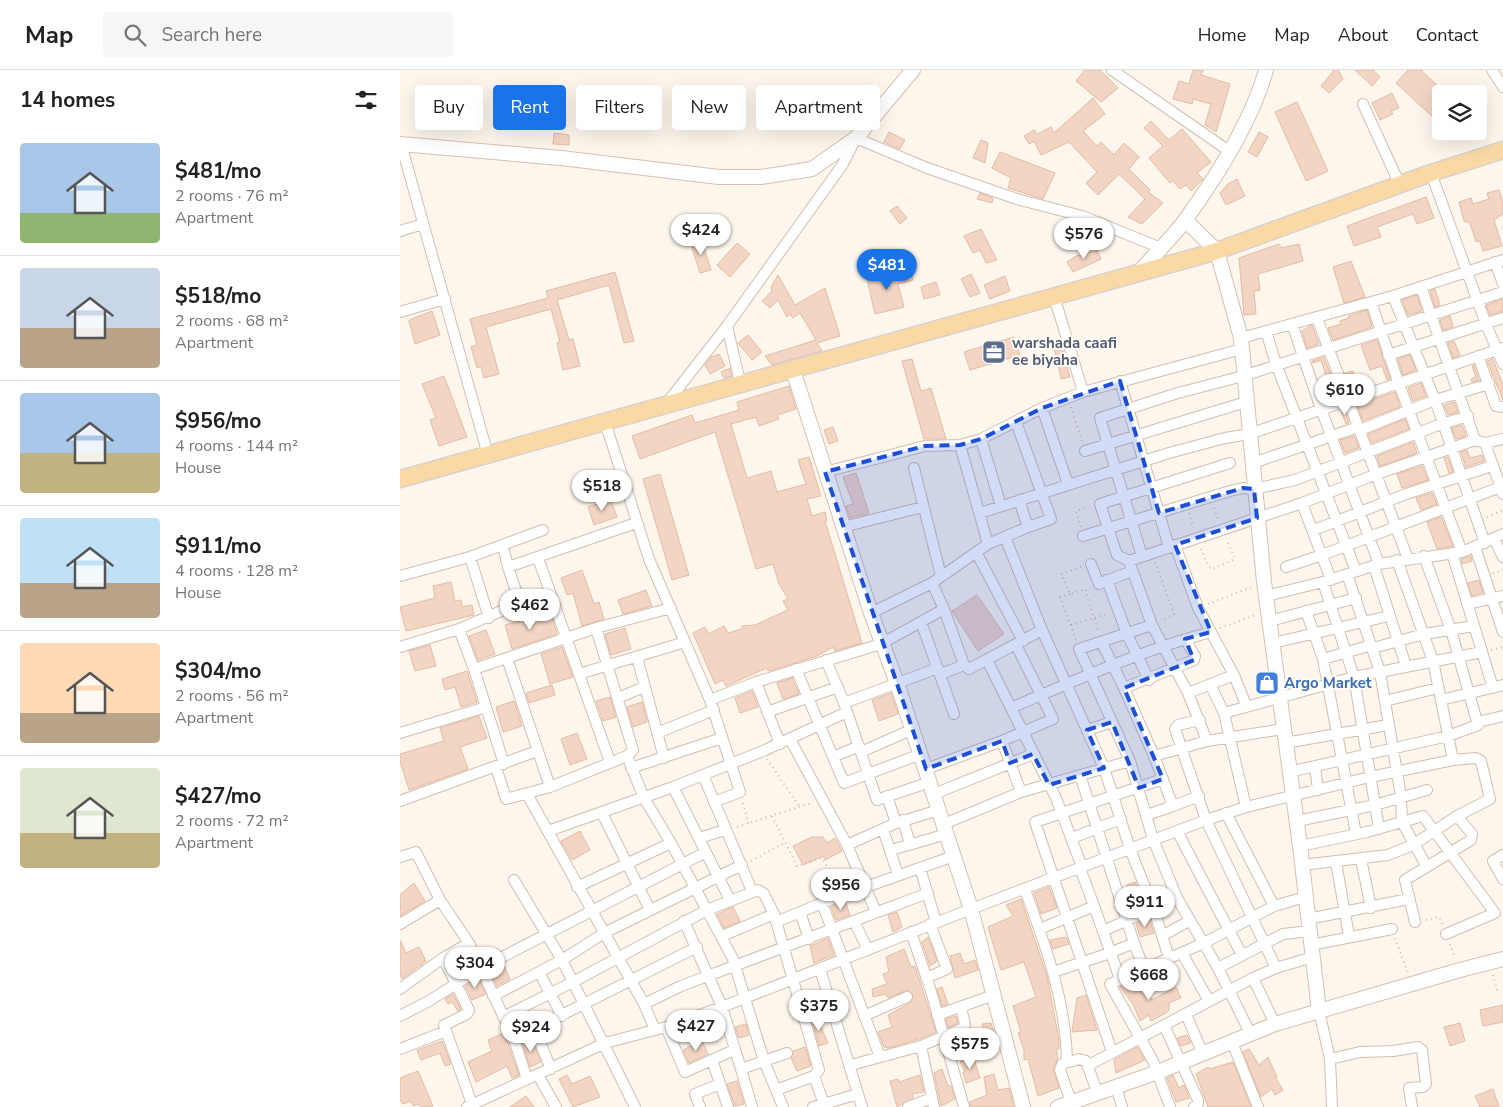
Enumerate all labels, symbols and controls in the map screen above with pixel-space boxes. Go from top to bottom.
search box [103,12,453,57]
text: Map [25,19,73,51]
icon: search [121,21,149,49]
text: Search here [161,22,262,48]
text: Home [1198,23,1246,47]
text: Map [1274,23,1310,47]
text: About [1338,23,1388,47]
text: Contact [1416,23,1478,47]
chip: Buy [415,85,483,130]
chip: Rent [493,85,566,130]
chip: Filters [576,85,662,130]
chip: New [672,85,746,130]
chip: Apartment [756,85,880,130]
map controls [1432,85,1487,140]
button: layers [1432,85,1487,140]
text: 14 homes [20,86,115,114]
icon: filters [352,86,380,114]
text: $481/mo [175,157,261,185]
icon: home [60,163,120,223]
text: 2 rooms · 76 m² [175,185,288,207]
text: Apartment [175,207,253,229]
pin: $424 [671,214,731,256]
pin: $576 [1054,218,1114,260]
text: $424 [682,219,720,241]
text: $576 [1065,223,1103,245]
pin: $481 [857,248,917,291]
text: $481 [868,254,906,276]
text: $518/mo [175,282,261,310]
icon: home [60,288,120,348]
text: 2 rooms · 68 m² [175,310,288,332]
text: Apartment [175,332,253,354]
place label: warshada caafi ee biyaha [1012,333,1117,370]
office icon: warshada caafi ee biyaha [981,339,1007,365]
pin: $610 [1315,374,1375,416]
text: $610 [1326,379,1364,401]
text: $956/mo [175,407,261,435]
icon: home [60,413,120,473]
text: 4 rooms · 144 m² [175,435,298,457]
text: House [175,457,221,479]
pin: $518 [572,470,632,512]
text: $518 [583,475,621,497]
text: $911/mo [175,532,261,560]
icon: home [60,538,120,598]
text: 4 rooms · 128 m² [175,560,298,582]
text: House [175,582,221,604]
pin: $462 [500,588,560,631]
text: $462 [511,594,549,616]
text: $304/mo [175,657,261,685]
icon: home [60,663,120,723]
shop icon: Argo Market [1254,670,1280,696]
place label: Argo Market [1284,673,1372,693]
text: 2 rooms · 56 m² [175,685,288,707]
text: Apartment [175,707,253,729]
text: $427/mo [175,782,261,810]
icon: home [60,788,120,848]
text: 2 rooms · 72 m² [175,810,288,832]
text: Apartment [175,832,253,854]
pin: $956 [811,868,871,911]
text: $956 [822,874,860,896]
pin: $911 [1115,886,1175,928]
text: $911 [1126,891,1164,913]
pin: $304 [445,946,505,989]
text: $304 [456,952,494,974]
pin: $668 [1119,958,1179,1001]
text: $668 [1130,964,1168,986]
pin: $375 [789,990,849,1032]
text: $375 [800,995,838,1017]
pin: $924 [501,1010,561,1053]
pin: $427 [666,1010,726,1052]
text: $427 [677,1015,715,1037]
text: $924 [512,1016,550,1038]
pin: $575 [940,1028,1000,1070]
text: $575 [951,1033,989,1055]

